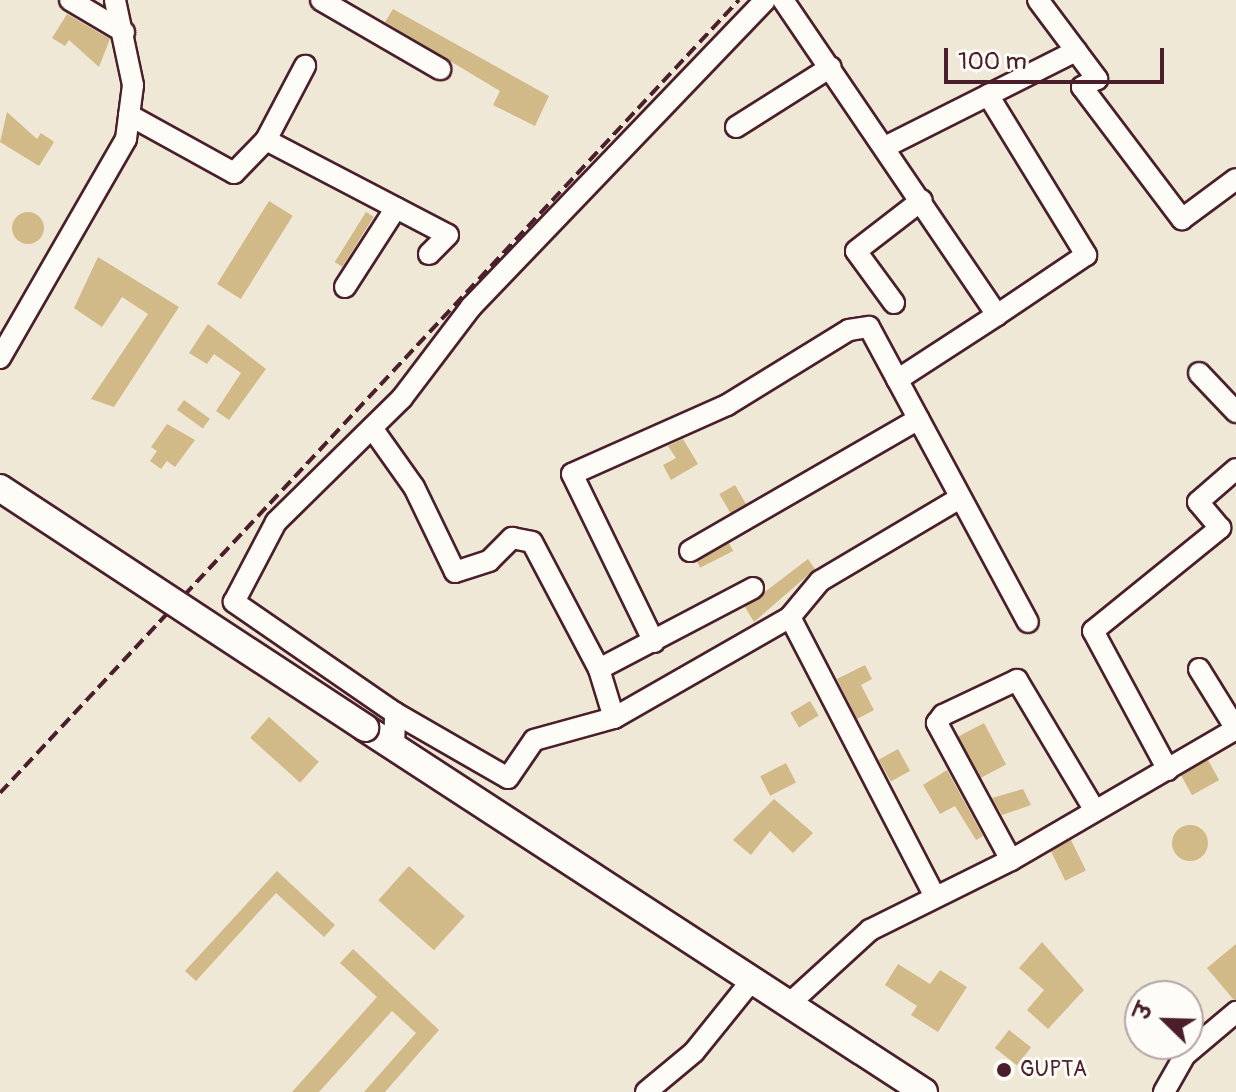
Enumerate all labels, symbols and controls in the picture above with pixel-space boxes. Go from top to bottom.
scale bar [948,32,1168,82]
text: 100 m [958,47,1027,76]
north arrow [1124,980,1204,1060]
text: उ [1128,999,1159,1024]
place label: GUPTA [1020,1057,1087,1083]
marker: GUPTA [995,1061,1013,1079]

